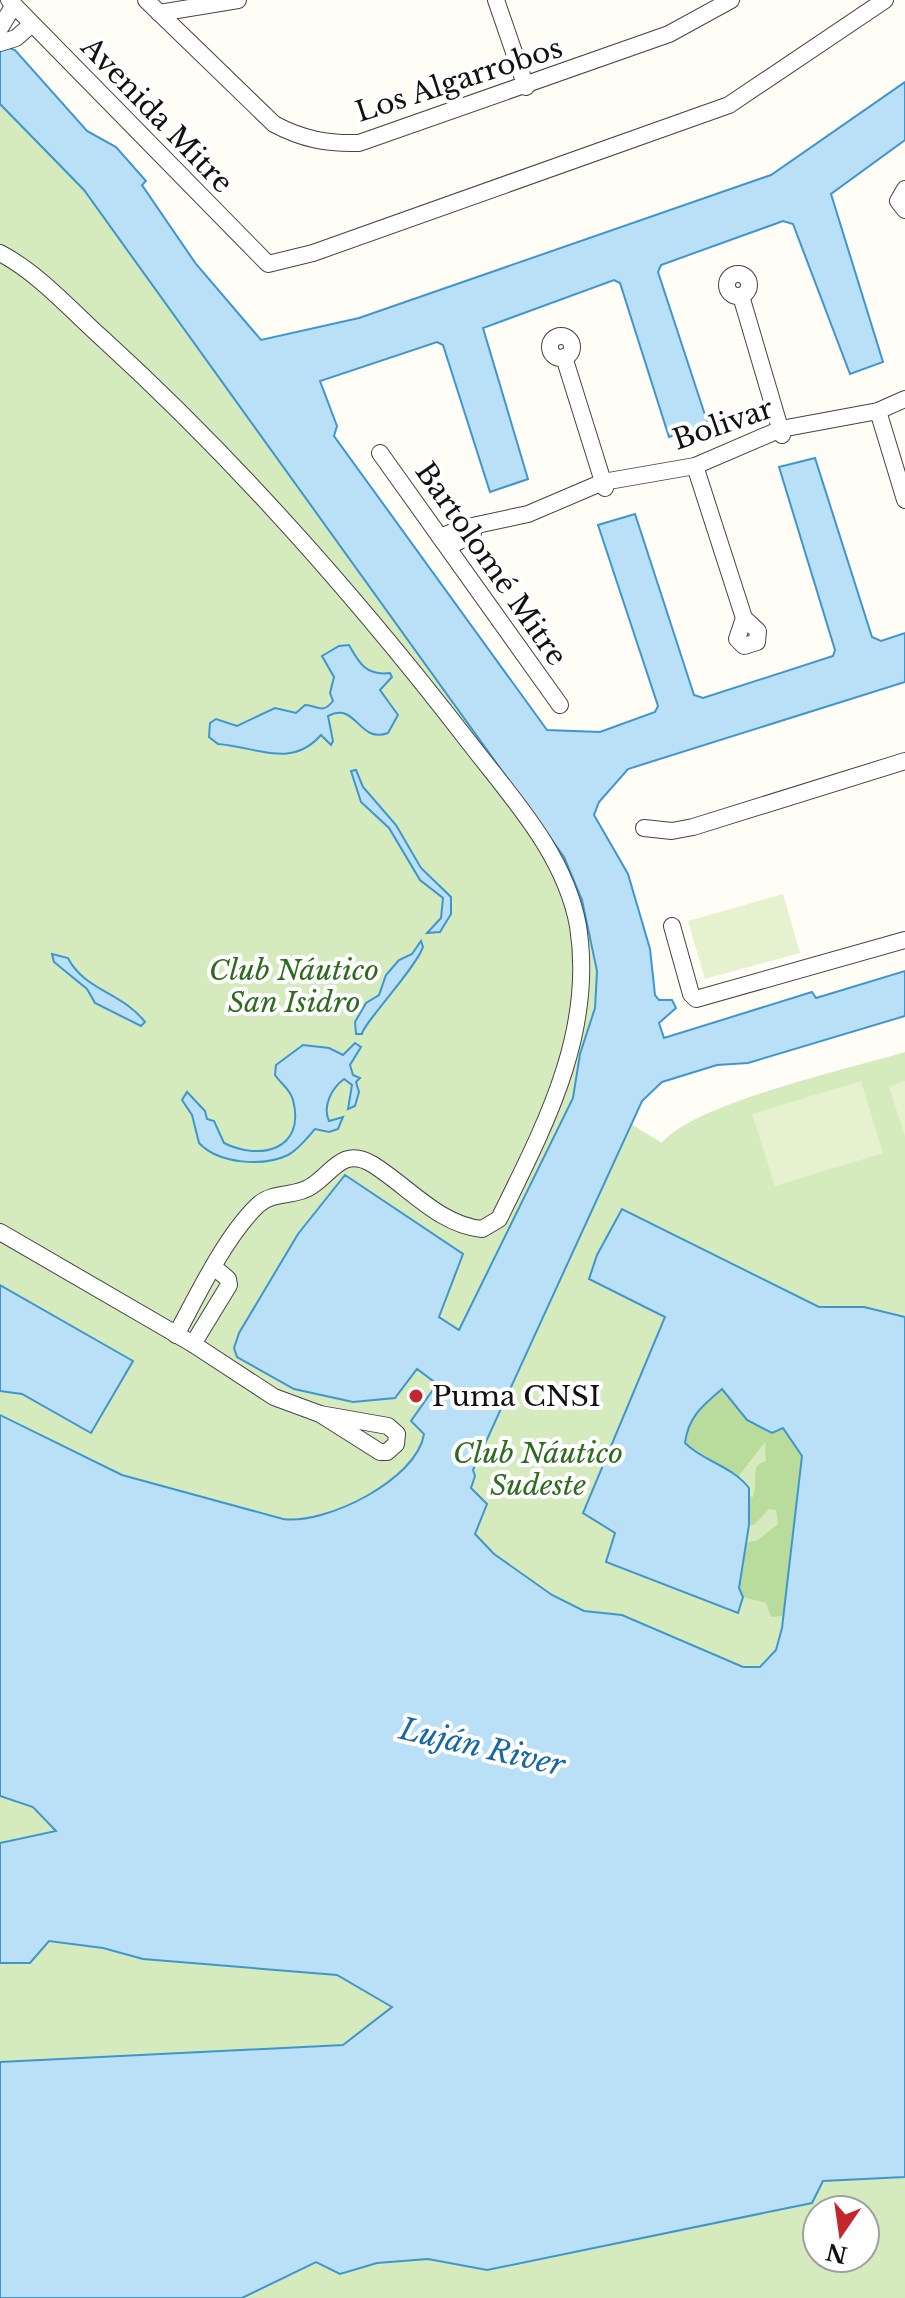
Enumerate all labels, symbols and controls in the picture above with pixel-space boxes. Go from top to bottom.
street label: Avenida Mitre [73,29,240,200]
street label: Los Algarrobos [351,30,567,130]
street label: Bolivar [668,390,778,457]
street label: Bartolomé Mitre [408,455,574,673]
park label: Club Náutico San Isidro [209,953,379,1020]
place label: Puma CNSI [432,1379,601,1414]
marker: Puma CNSI [407,1387,425,1405]
park label: Club Náutico Sudeste [453,1436,623,1503]
water label: Luján River [395,1710,569,1784]
north arrow [801,2194,881,2274]
text: N [823,2237,850,2268]

